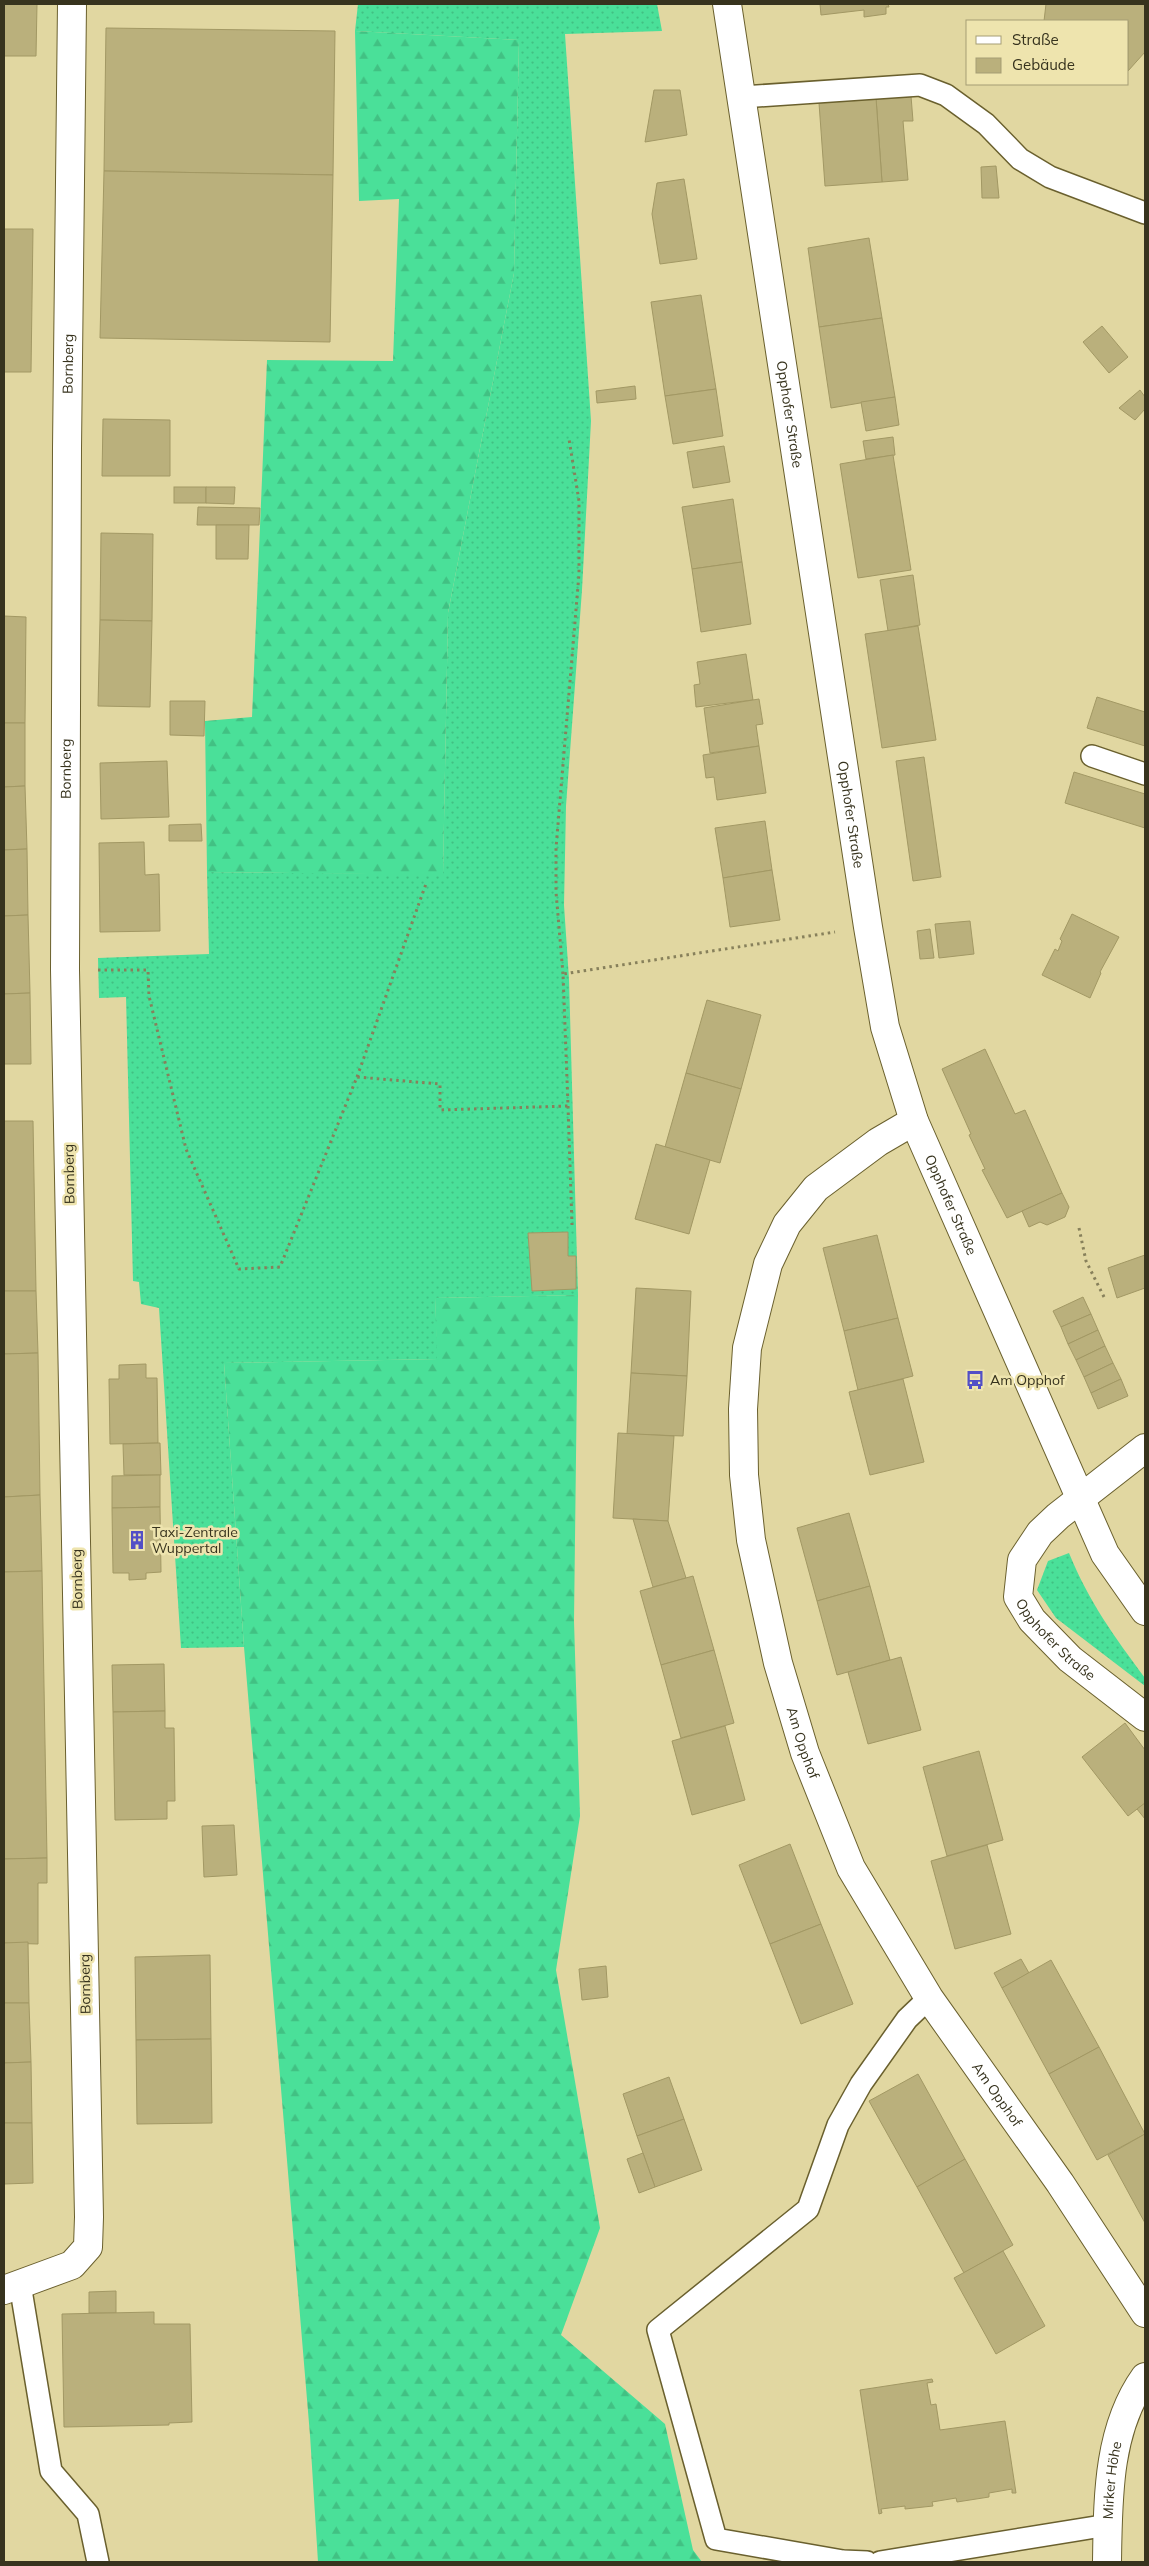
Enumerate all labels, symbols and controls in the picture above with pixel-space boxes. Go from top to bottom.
legend [966,20,1129,85]
text: Straße [1012,30,1059,49]
text: Gebäude [1012,55,1075,74]
street label: Bornberg [59,334,77,394]
street label: Opphofer Straße [773,359,807,469]
street label: Bornberg [57,739,75,799]
street label: Opphofer Straße [834,760,868,869]
street label: Bornberg [59,1144,79,1204]
street label: Opphofer Straße [921,1152,981,1258]
bus stop icon: Am Opphof [964,1369,986,1391]
place label: Am Opphof [990,1371,1065,1389]
place label: Taxi-Zentrale Wuppertal [152,1523,238,1557]
building icon: Taxi-Zentrale Wuppertal [126,1529,148,1551]
street label: Bornberg [67,1549,87,1609]
street label: Opphofer Straße [1012,1595,1099,1684]
street label: Am Opphof [783,1705,823,1782]
street label: Bornberg [75,1954,95,2014]
street label: Am Opphof [968,2059,1026,2130]
street label: Mirker Höhe [1099,2439,1126,2520]

